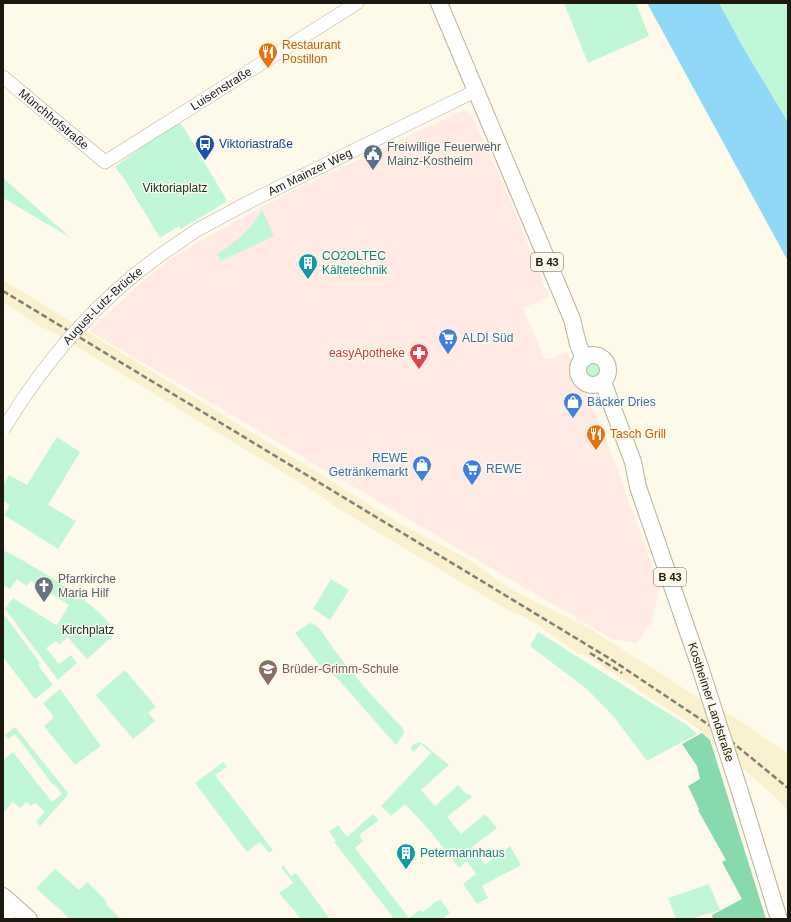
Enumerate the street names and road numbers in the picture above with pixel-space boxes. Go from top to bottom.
street label: Luisenstraße [188,64,254,113]
street label: Münchhofstraße [16,86,92,153]
street label: Am Mainzer Weg [266,146,354,199]
road number: B 43 [531,253,563,271]
street label: August-Lutz-Brücke [60,264,146,347]
road number: B 43 [654,568,686,586]
street label: Kostheimer Landstraße [685,641,737,764]

